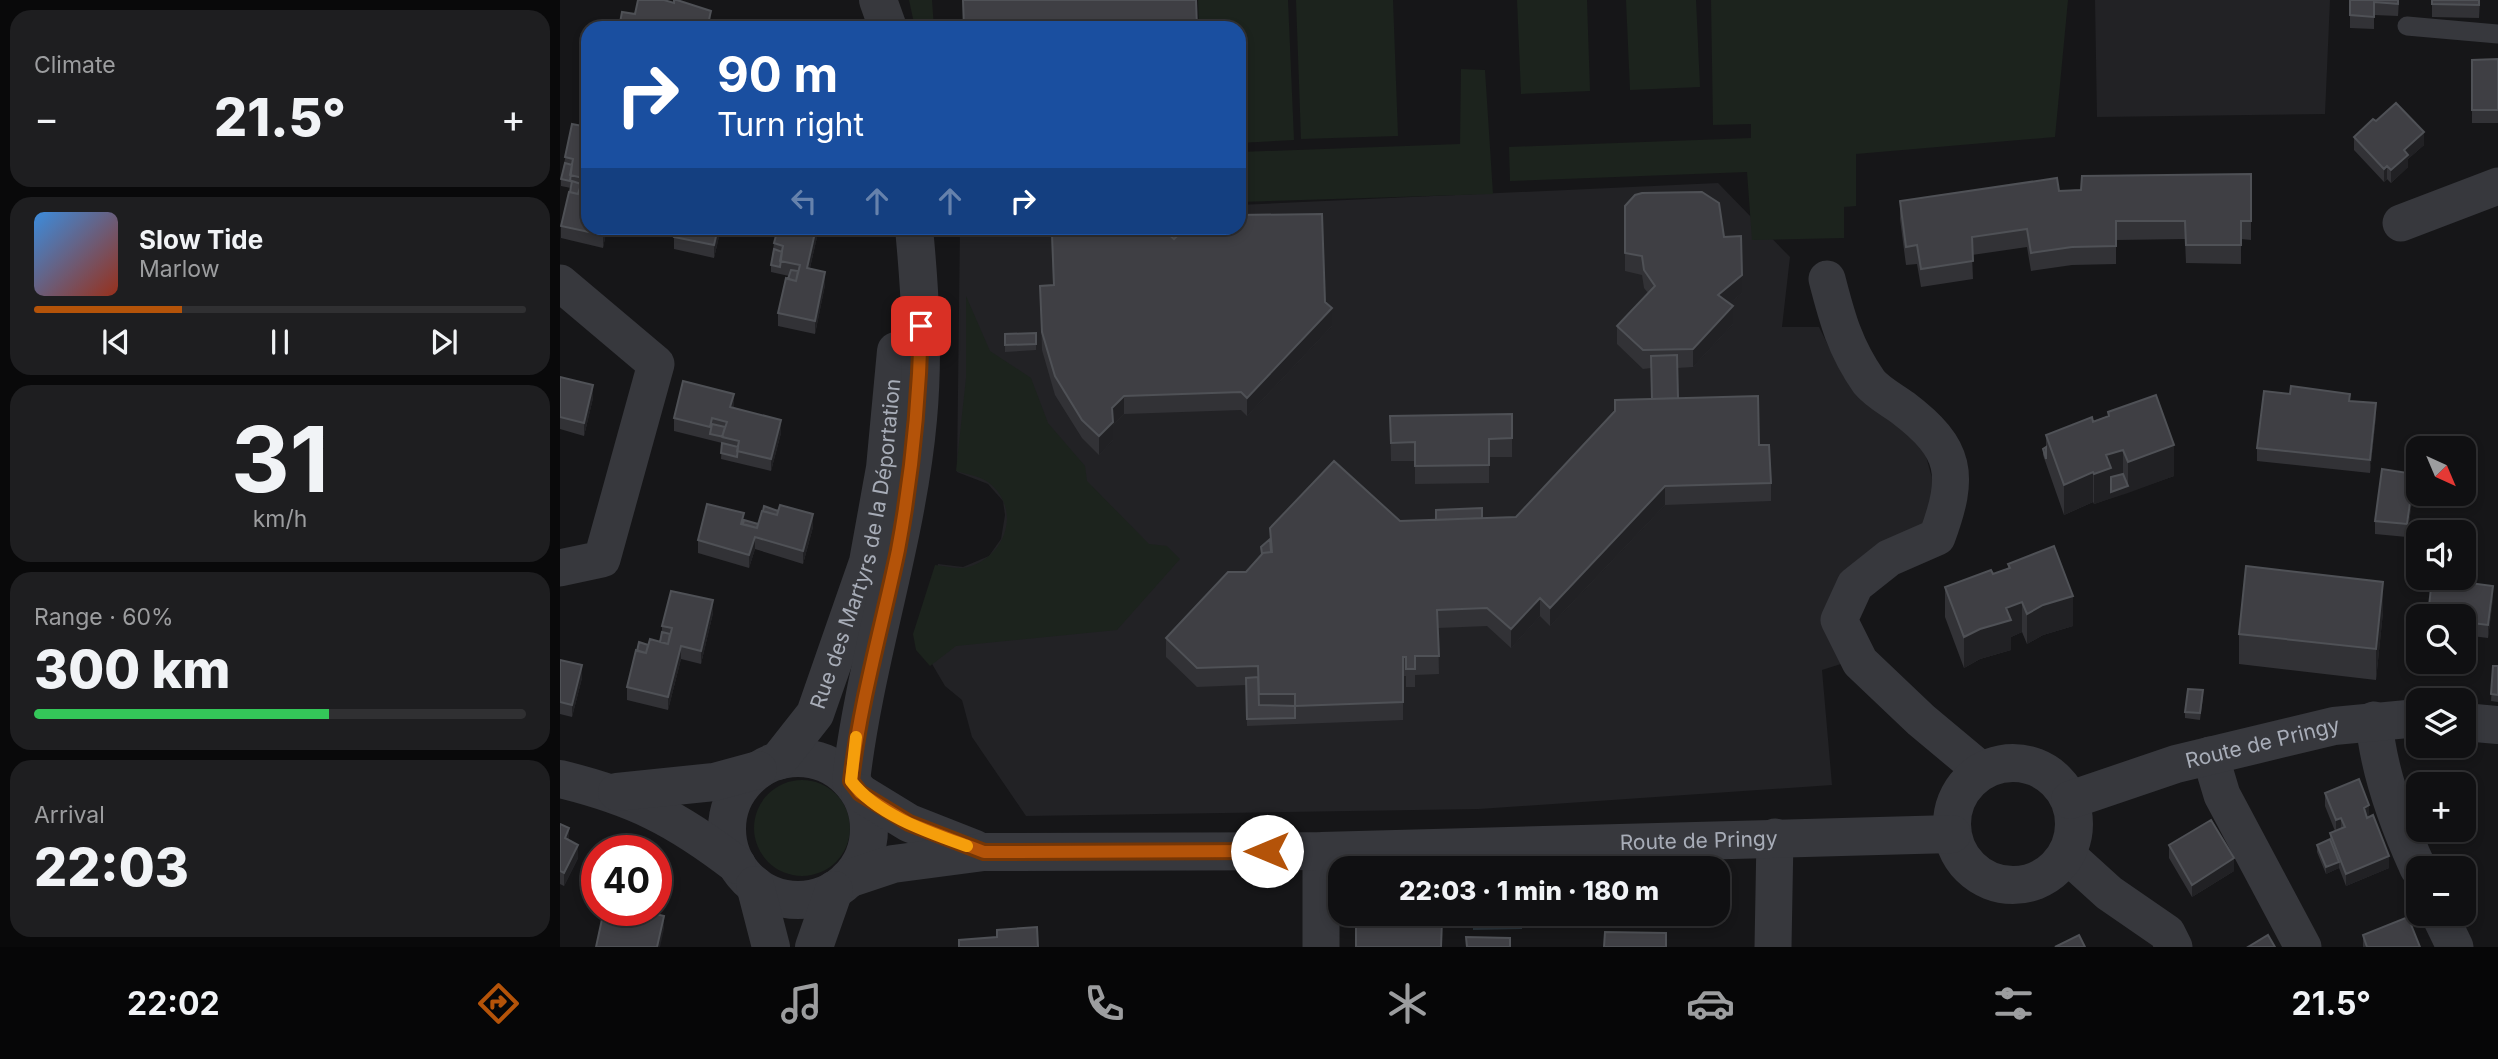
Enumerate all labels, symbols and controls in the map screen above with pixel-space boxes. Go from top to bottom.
text: 90 m [717,45,838,104]
icon: right [602,49,693,140]
text: Climate [34,51,116,79]
text: 21.5° [214,86,346,149]
text: − [34,95,59,141]
text: + [501,95,526,141]
text: Turn right [717,105,864,144]
icon: left [785,182,823,220]
icon: ahead [858,182,896,220]
icon: ahead [931,182,969,220]
icon: right [1004,182,1042,220]
text: Slow Tide [139,224,263,255]
text: Marlow [139,255,219,283]
pin [891,296,951,356]
icon: arrive [902,307,940,345]
icon: previous [97,323,135,361]
icon: pause [261,323,299,361]
icon: next [425,323,463,361]
street label: Rue des Martyrs de la Déportation [805,378,905,712]
text: 31 [231,404,329,514]
north arrow [2406,436,2476,506]
map controls [2406,436,2476,926]
text: km/h [253,505,307,533]
button: sound [2406,520,2476,590]
text: Range · 60% [34,603,174,631]
button: search [2406,604,2476,674]
text: 300 km [34,638,231,701]
button: layers [2406,688,2476,758]
street label: Route de Pringy [2183,712,2342,773]
button: + [2406,772,2476,842]
text: Arrival [34,801,105,829]
position arrow [1230,814,1304,888]
street label: Route de Pringy [1619,826,1778,855]
speed limit sign: 40 [581,835,672,926]
text: 22:03 [34,836,189,899]
button: − [2406,856,2476,926]
text: 22:03 · 1 min · 180 m [1399,875,1659,906]
icon: directions [474,979,523,1028]
icon: music [777,979,826,1028]
icon: phone [1080,979,1129,1028]
icon: climate [1383,979,1432,1028]
icon: car [1686,979,1735,1028]
icon: filters [1989,979,2038,1028]
text: 22:02 [127,984,220,1023]
text: 21.5° [2292,984,2371,1023]

